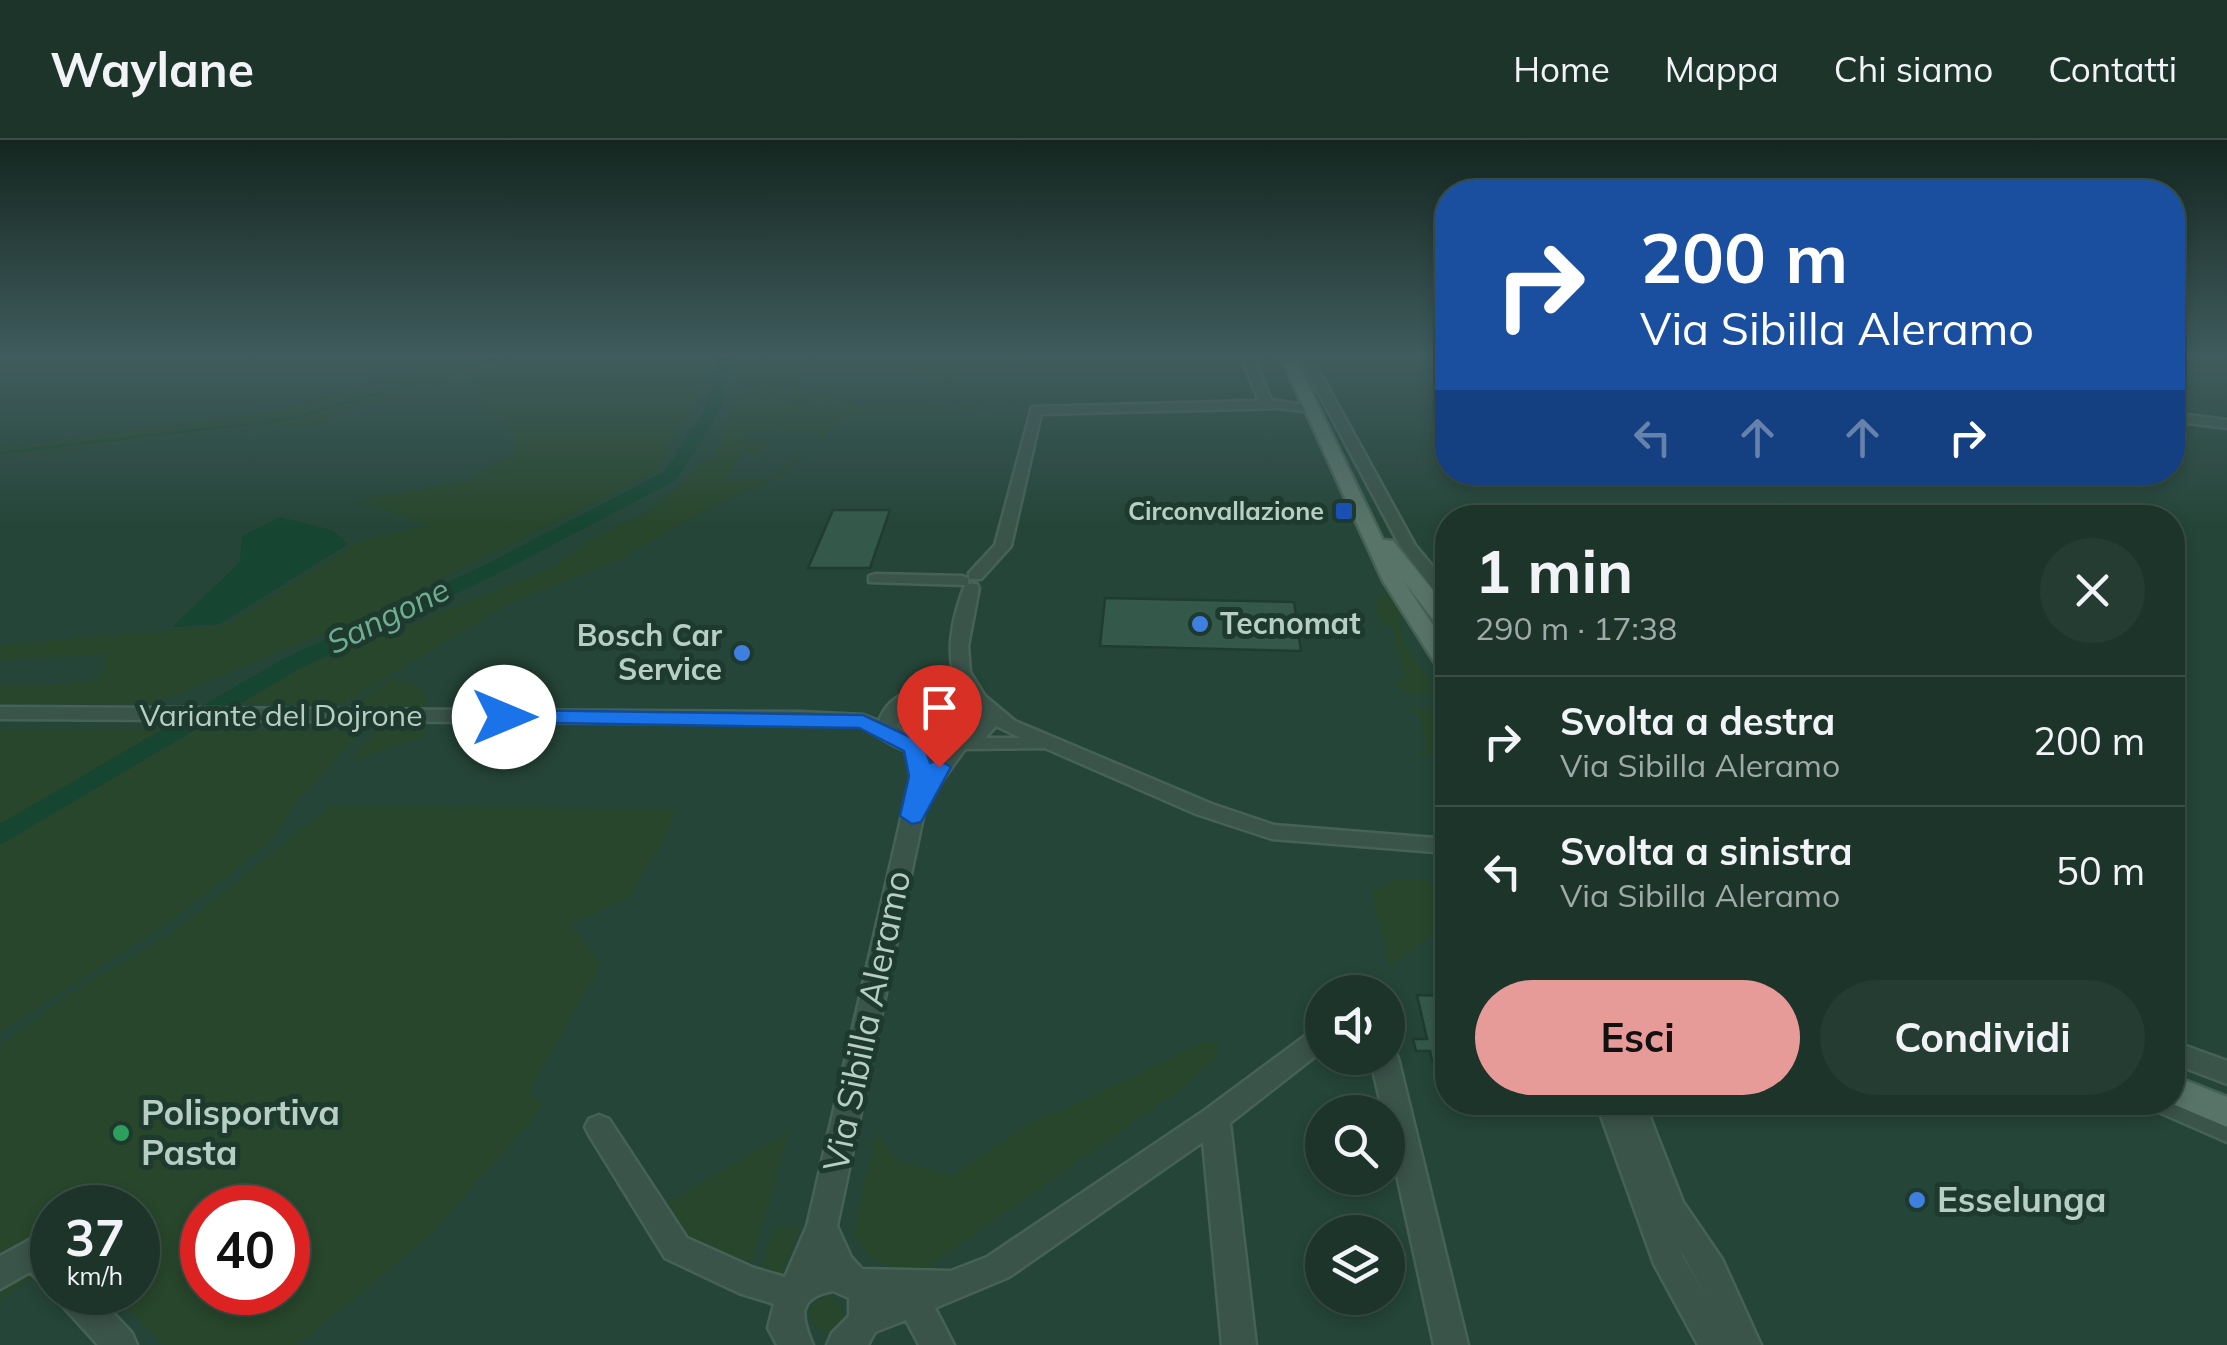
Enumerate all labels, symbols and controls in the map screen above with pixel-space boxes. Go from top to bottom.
text: Waylane [50,39,254,99]
text: Home [1513,47,1610,91]
text: Mappa [1665,47,1779,91]
text: Chi siamo [1834,47,1993,91]
text: Contatti [2048,47,2177,91]
text: 200 m [1640,213,1848,301]
icon: right [1475,220,1605,350]
text: Via Sibilla Aleramo [1640,300,2034,356]
icon: left [1625,410,1680,465]
icon: ahead [1730,410,1785,465]
icon: ahead [1835,410,1890,465]
icon: right [1940,410,1995,465]
place label: Circonvallazione [1128,495,1324,526]
marker: Circonvallazione [1333,500,1355,522]
text: 1 min [1475,533,1633,608]
button: close [2040,538,2145,643]
water label: Sangone [320,568,455,662]
place label: Tecnomat [1220,604,1361,642]
text: 290 m · 17:38 [1475,608,1677,648]
marker: Tecnomat [1189,613,1211,635]
place label: Bosch Car Service [577,616,722,688]
marker: Bosch Car Service [731,642,753,664]
position arrow [452,665,556,769]
pin [897,665,982,768]
icon: arrive [912,680,967,735]
street label: Variante del Dojrone [139,696,423,734]
text: Svolta a destra [1560,697,1835,745]
icon: right [1475,714,1530,769]
text: 200 m [2033,717,2145,765]
text: Via Sibilla Aleramo [1560,745,1840,785]
text: Svolta a sinistra [1560,827,1853,875]
icon: left [1475,844,1530,899]
text: 50 m [2056,847,2145,895]
street label: Via Sibilla Aleramo [813,866,919,1175]
text: Via Sibilla Aleramo [1560,875,1840,915]
map controls [1305,975,1405,1315]
button: sound [1305,975,1405,1075]
button: Esci [1475,980,1800,1095]
button: Condividi [1820,980,2145,1095]
place label: Polisportiva Pasta [141,1090,340,1174]
button: search [1305,1095,1405,1195]
marker: Polisportiva Pasta [110,1122,132,1144]
place label: Esselunga [1937,1177,2106,1221]
speed limit sign: 40 [180,1185,310,1315]
marker: Esselunga [1906,1189,1928,1211]
text: 37 [65,1206,125,1269]
button: layers [1305,1215,1405,1315]
text: km/h [67,1260,123,1291]

